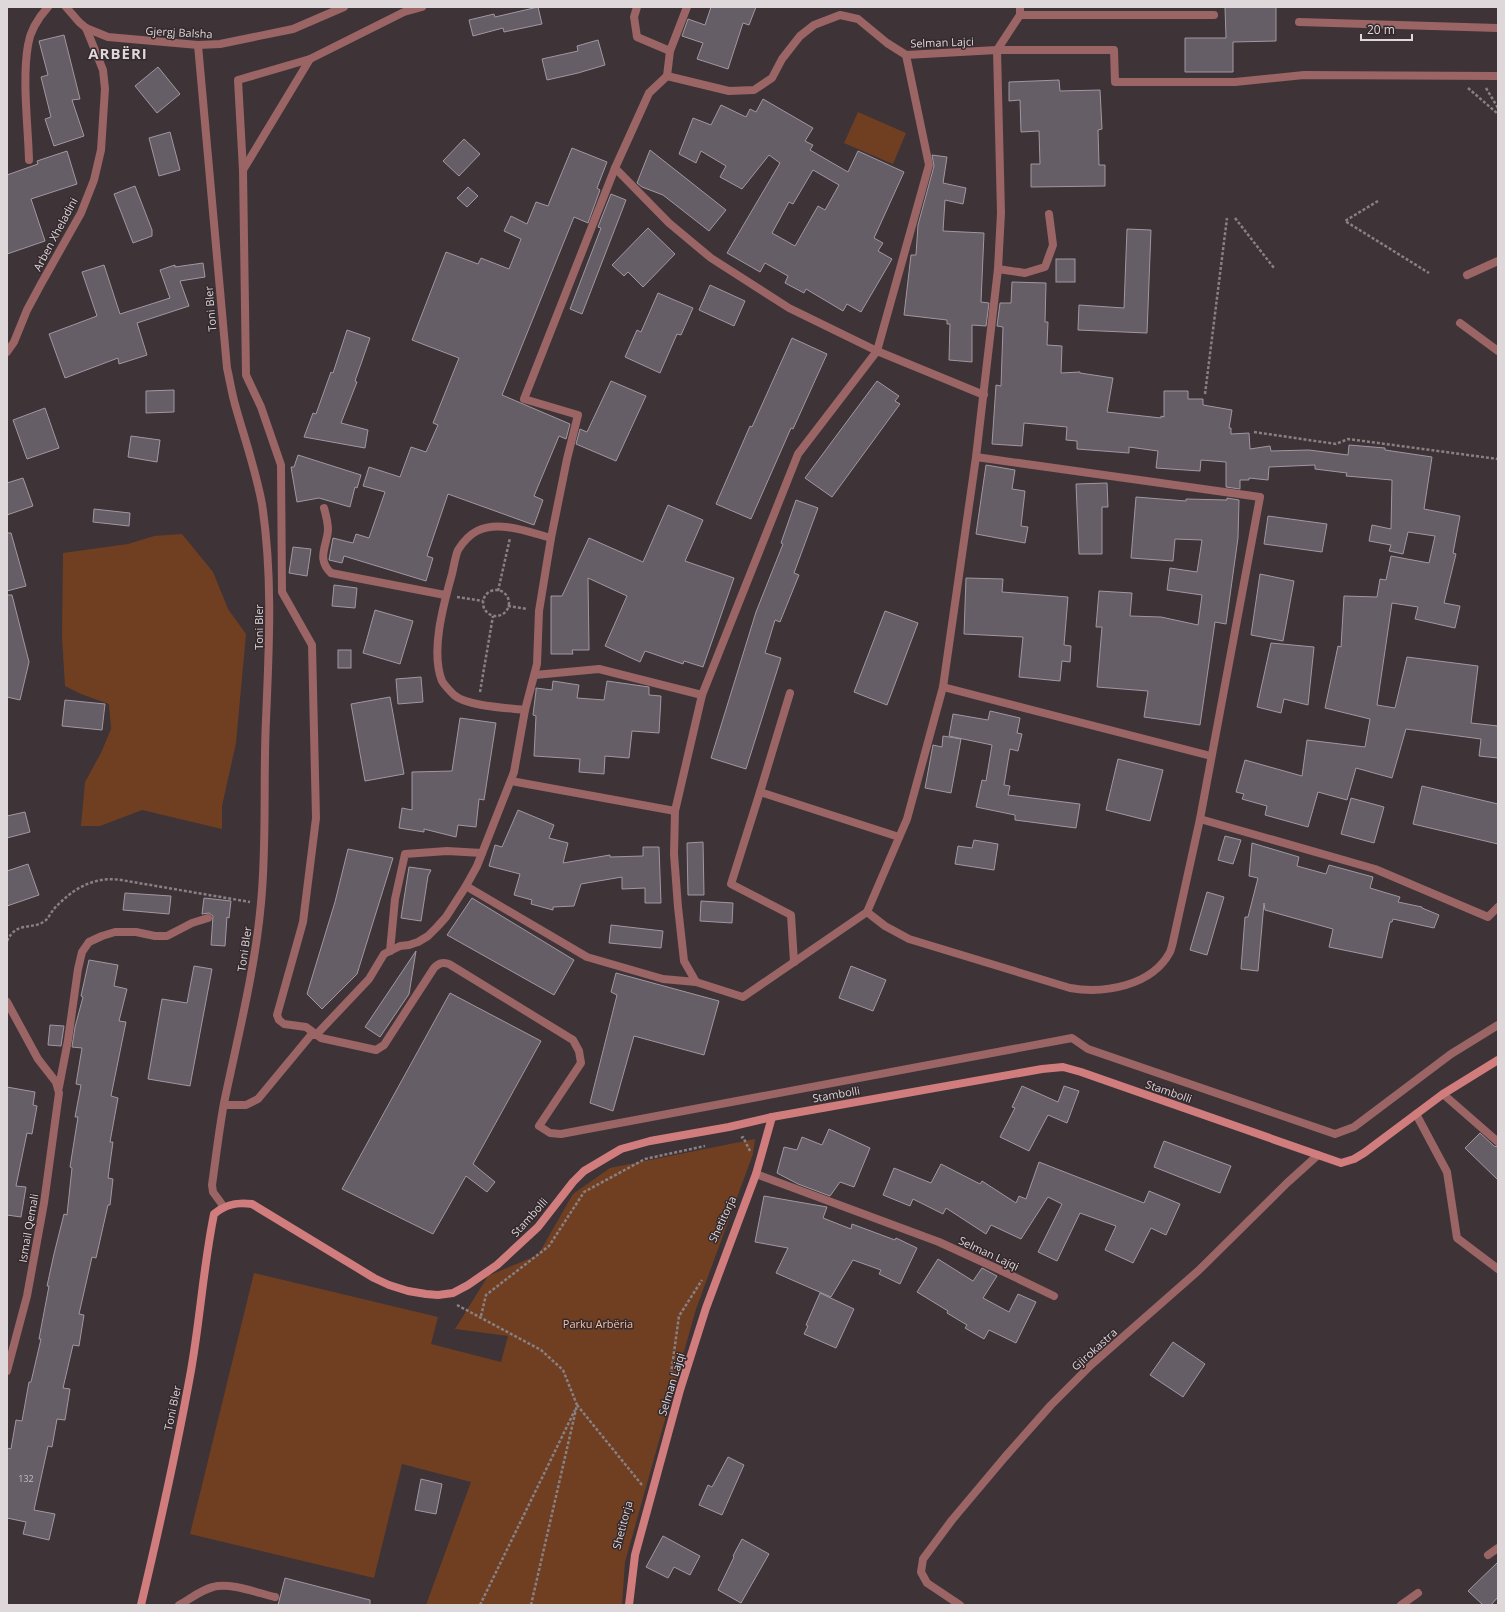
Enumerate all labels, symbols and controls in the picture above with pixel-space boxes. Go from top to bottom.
scale bar [1361,16,1412,42]
text: 20 m [1367,21,1395,38]
street label: Gjergj Balsha [145,23,213,41]
street label: Selman Lajci [910,33,974,51]
district label: ARBËRI [88,43,148,63]
street label: Arben Xheladini [29,195,81,273]
street label: Toni Bler [200,285,219,332]
street label: Toni Bler [251,604,266,650]
street label: Toni Bler [233,925,255,973]
street label: Stambolli [1144,1076,1194,1106]
street label: Stambolli [811,1082,861,1106]
street label: Ismail Qemali [15,1192,41,1264]
street label: Shetitorja [705,1193,739,1245]
street label: Stambolli [507,1194,551,1240]
street label: Selman Lajqi [956,1232,1022,1274]
park label: Parku Arbëria [563,1316,633,1331]
street label: Gjirokastra [1068,1325,1120,1373]
street label: Selman Lajqi [654,1351,688,1417]
street label: Toni Bler [160,1384,184,1432]
house number: 132 [18,1472,34,1485]
street label: Shetitorja [608,1499,636,1551]

